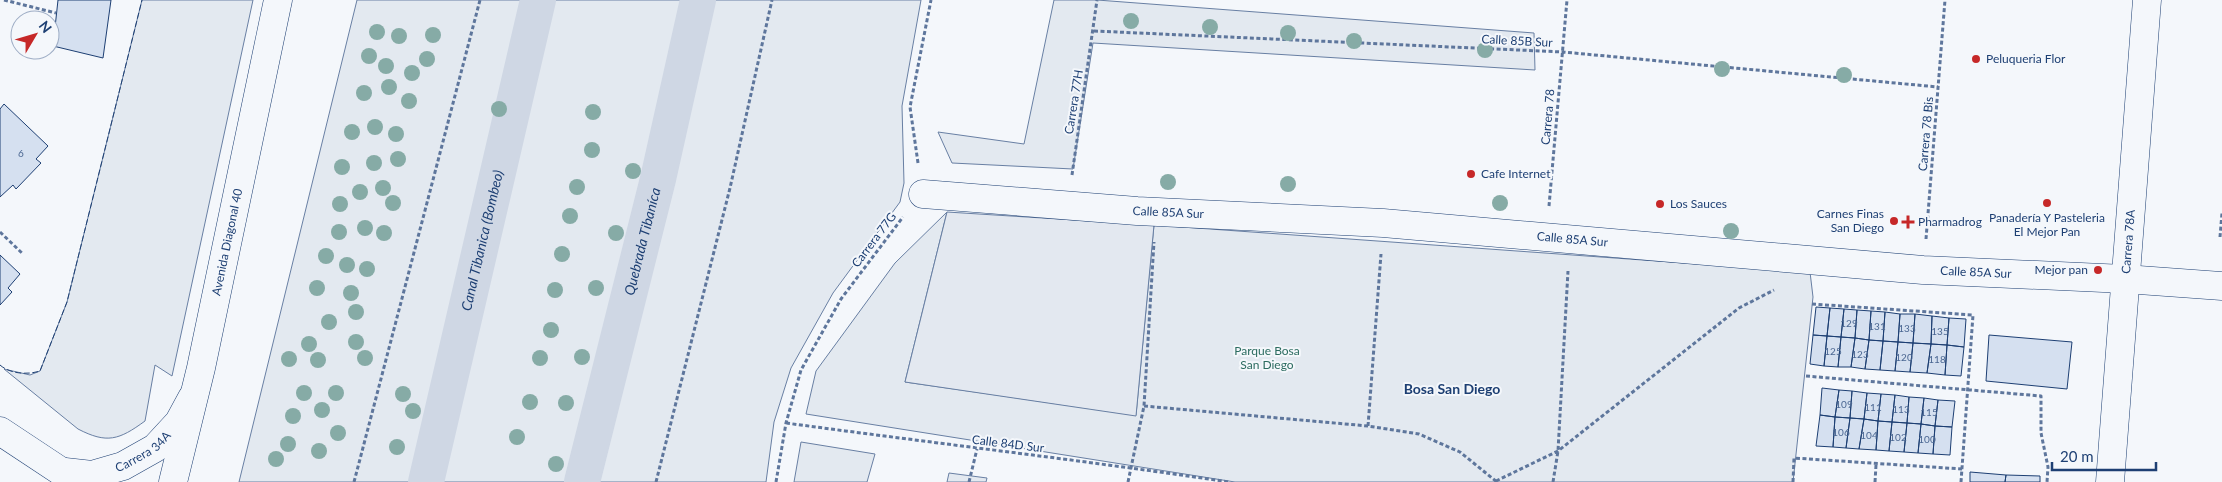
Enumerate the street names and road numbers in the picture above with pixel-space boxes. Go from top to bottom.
street label: Calle 85B Sur [1481,31,1554,50]
street label: Carrera 77H [1061,69,1086,135]
street label: Carrera 78 [1538,88,1557,146]
street label: Carrera 78 Bis [1915,96,1936,172]
street label: Avenida Diagonal 40 [208,187,245,297]
street label: Calle 85A Sur [1132,203,1205,221]
street label: Carrera 78A [2118,208,2138,274]
street label: Carrera 77G [848,209,899,270]
street label: Calle 85A Sur [1536,228,1609,250]
street label: Calle 85A Sur [1940,263,2013,281]
street label: Carrera 34A [114,427,174,475]
street label: Calle 84D Sur [971,432,1046,455]

